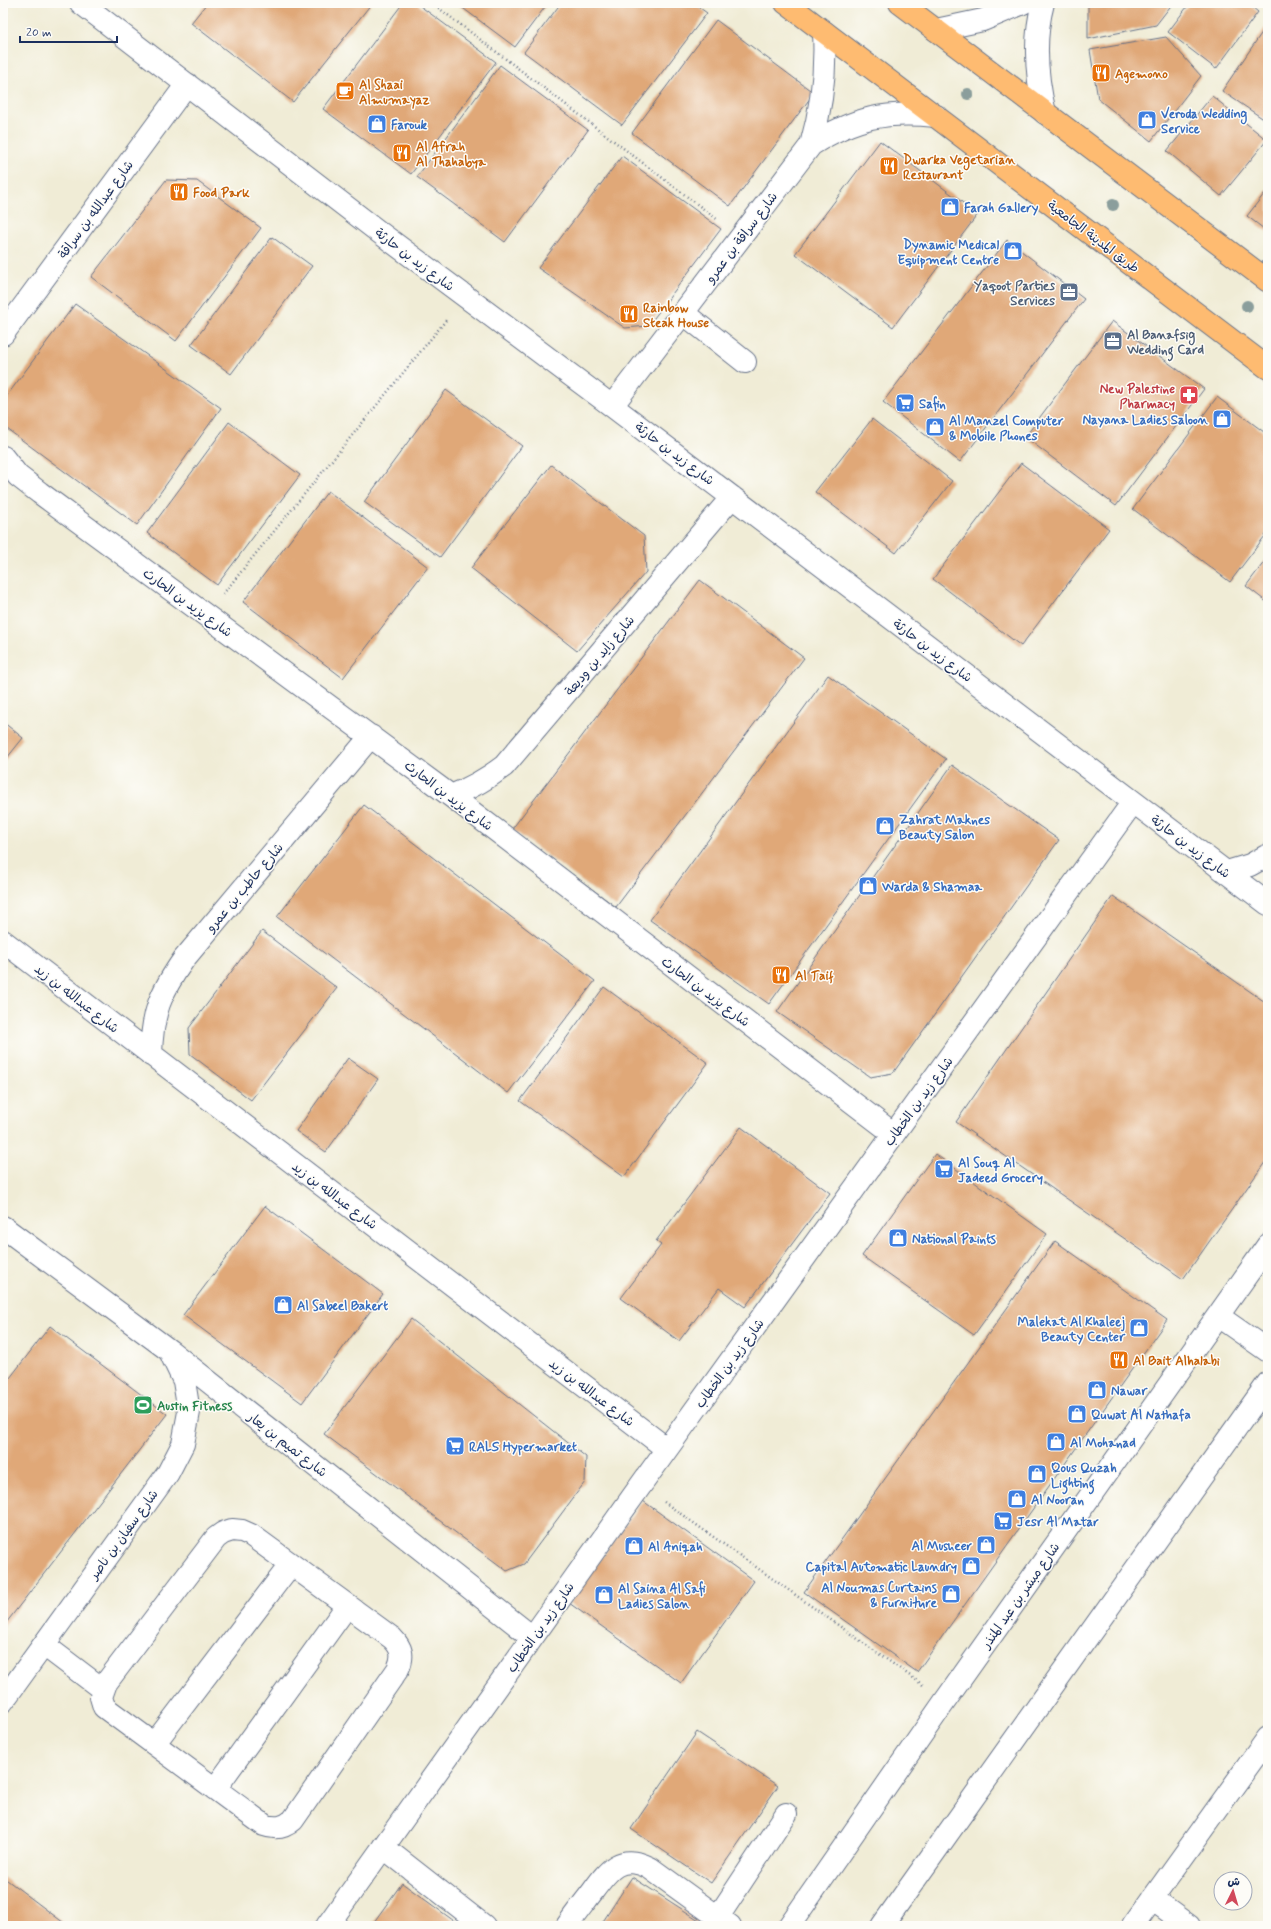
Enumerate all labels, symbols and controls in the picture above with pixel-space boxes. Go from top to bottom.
scale bar [20,18,117,44]
text: 20 m [26,25,52,41]
restaurant icon: Agemono [1090,62,1112,84]
place label: Agemono [1115,66,1168,84]
place label: Al Shaai Almumayaz [359,77,430,109]
cafe icon: Al Shaai Almumayaz [334,80,356,102]
place label: Veroda Wedding Service [1161,106,1247,138]
shop icon: Veroda Wedding Service [1136,109,1158,131]
shop icon: Farouk [366,113,388,135]
place label: Farouk [391,117,427,134]
place label: Al Afrah Al Thahabya [416,139,487,171]
restaurant icon: Al Afrah Al Thahabya [391,142,413,164]
place label: Dwarka Vegetarian Restaurant [903,152,1016,184]
restaurant icon: Dwarka Vegetarian Restaurant [878,155,900,177]
street label: شارع عبدالله بن سراقة [55,157,138,262]
restaurant icon: Food Park [168,181,190,203]
place label: Food Park [193,185,250,202]
street label: شارع سراقة بن عمرو [702,189,782,287]
shop icon: Farah Gallery [939,196,961,218]
street label: طريق المدينة الجامعية [1044,197,1142,277]
place label: Farah Gallery [964,200,1039,217]
street label: شارع زيد بن حارثة [371,225,457,296]
place label: Dynamic Medical Equipment Centre [898,237,999,269]
shop icon: Dynamic Medical Equipment Centre [1002,240,1024,262]
place label: Yaqoot Parties Services [974,278,1055,310]
office icon: Yaqoot Parties Services [1058,281,1080,303]
place label: Rainbow Steak House [643,300,709,332]
restaurant icon: Rainbow Steak House [618,303,640,325]
place label: Al Banafsig Wedding Card [1126,327,1205,362]
office icon: Al Banafsig Wedding Card [1102,330,1124,352]
place label: New Palestine Pharmacy [1100,381,1175,413]
pharmacy icon: New Palestine Pharmacy [1178,384,1200,406]
supermarket icon: Safin [894,392,916,414]
place label: Safin [919,396,946,413]
shop icon: Nayana Ladies Saloon [1211,408,1233,430]
place label: Nayana Ladies Saloon [1082,412,1209,429]
place label: Al Manzel Computer & Mobile Phones [949,413,1064,445]
shop icon: Al Manzel Computer & Mobile Phones [924,416,946,438]
street label: شارع زيد بن حارثة [631,419,717,490]
street label: شارع يزيد بن الحارث [139,565,235,641]
street label: شارع زايد بن وديعة [562,612,639,700]
street label: شارع زيد بن حارثة [889,616,975,687]
street label: شارع يزيد بن الحارث [400,757,496,835]
place label: Zahrat Maknes Beauty Salon [899,812,990,844]
street label: شارع زيد بن حارثة [1147,812,1233,883]
shop icon: Zahrat Maknes Beauty Salon [874,815,896,837]
street label: شارع حاطب بن عمرو [202,840,287,937]
shop icon: Warda & Shamaa [857,875,879,897]
place label: Warda & Shamaa [881,879,983,896]
street label: شارع يزيد بن الحارث [657,953,753,1031]
street label: شارع عبدالله بن زيد [30,961,122,1037]
restaurant icon: Al Taif [770,964,792,986]
place label: Al Taif [795,968,833,985]
street label: شارع زيد بن الخطاب [881,1054,957,1150]
place label: Al Souq Al Jadeed Grocery [958,1155,1043,1187]
supermarket icon: Al Souq Al Jadeed Grocery [933,1158,955,1180]
street label: شارع عبدالله بن زيد [288,1159,380,1234]
shop icon: National Paints [887,1227,909,1249]
place label: National Paints [912,1231,996,1248]
shop icon: Al Sabeel Bakert [272,1294,294,1316]
place label: Al Sabeel Bakert [297,1298,388,1315]
place label: Malekat Al Khaleej Beauty Center [1018,1314,1126,1346]
street label: شارع زيد بن الخطاب [692,1316,768,1412]
shop icon: Malekat Al Khaleej Beauty Center [1128,1317,1150,1339]
restaurant icon: Al Bait Alhalabi [1108,1349,1130,1371]
place label: Al Bait Alhalabi [1133,1353,1220,1370]
street label: شارع عبدالله بن زيد [545,1356,637,1431]
shop icon: Nawar [1086,1379,1108,1401]
place label: Nawar [1111,1383,1148,1400]
sports icon: Austin Fitness [132,1394,154,1416]
place label: Austin Fitness [157,1398,232,1415]
shop icon: Quwat Al Nathafa [1066,1403,1088,1425]
place label: Quwat Al Nathafa [1091,1407,1191,1424]
street label: شارع تميم بن يعار [243,1408,330,1482]
shop icon: Al Mohanad [1045,1431,1067,1453]
supermarket icon: RALS Hypermarket [444,1435,466,1457]
place label: Al Mohanad [1070,1435,1136,1452]
place label: RALS Hypermarket [469,1439,577,1456]
place label: Qous Quzah Lighting [1051,1460,1117,1495]
shop icon: Qous Quzah Lighting [1026,1463,1048,1485]
street label: شارع سفيان بن ناصر [85,1487,163,1584]
shop icon: Al Nooran [1006,1488,1028,1510]
place label: Al Nooran [1031,1492,1085,1509]
supermarket icon: Jesr Al Matar [992,1510,1014,1532]
place label: Jesr Al Matar [1017,1514,1099,1531]
shop icon: Al Musheer [975,1534,997,1556]
shop icon: Al Aniqah [623,1535,645,1557]
place label: Al Musheer [912,1538,973,1555]
place label: Al Aniqah [648,1539,703,1556]
street label: شارع مبشر بن عبد المنذر [978,1540,1064,1653]
shop icon: Capital Automatic Laundry [960,1555,982,1577]
place label: Capital Automatic Laundry [805,1559,957,1576]
street label: شارع زيد بن الخطاب [504,1579,579,1676]
place label: Al Noumas Curtains & Furniture [821,1580,938,1612]
place label: Al Saina Al Safi Ladies Salon [618,1581,706,1613]
shop icon: Al Noumas Curtains & Furniture [940,1583,962,1605]
shop icon: Al Saina Al Safi Ladies Salon [593,1584,615,1606]
north arrow [1213,1871,1253,1911]
text: ش [1227,1875,1240,1890]

